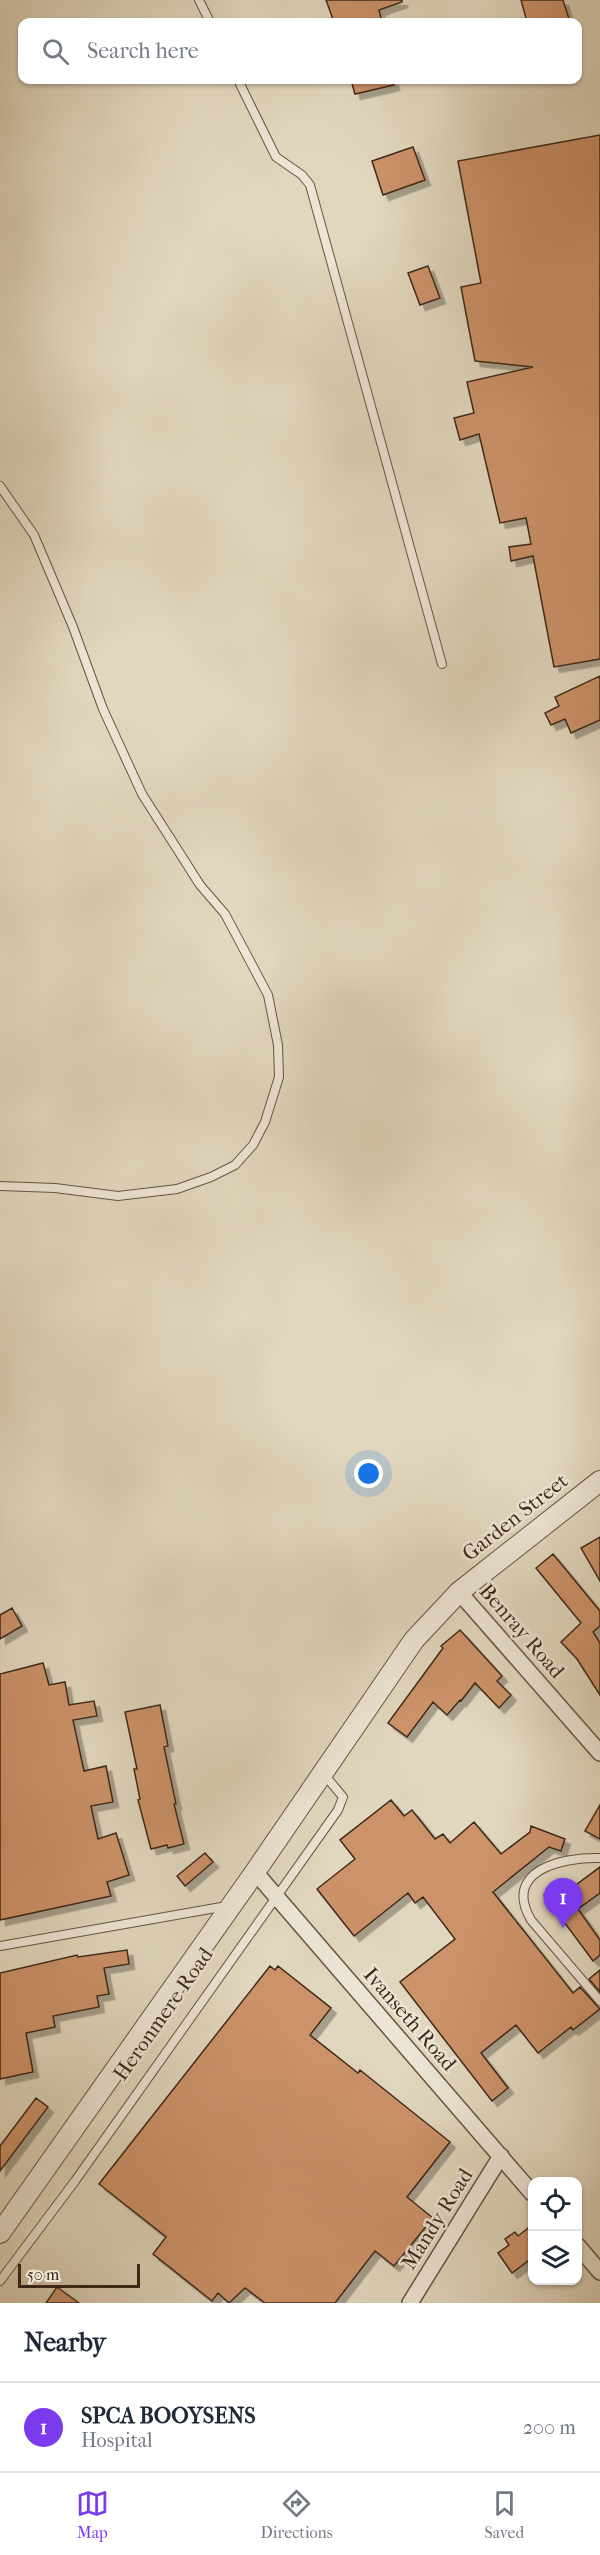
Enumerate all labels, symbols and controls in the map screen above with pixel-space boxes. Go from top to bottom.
search box [18,18,582,84]
icon: search [39,35,72,68]
text: Search here [87,38,199,64]
your location [354,1459,383,1488]
street label: Garden Street [457,1468,573,1566]
street label: Benray Road [475,1579,570,1683]
pin: 1 [544,1878,582,1928]
street label: Heronmere Road [108,1943,218,2085]
street label: Ivanseth Road [359,1963,462,2076]
street label: Mandy Road [396,2164,478,2274]
map controls [528,2177,582,2285]
button: locate [528,2177,582,2231]
button: layers [528,2231,582,2285]
scale bar [18,2261,140,2288]
text: 50 m [27,2265,59,2284]
text: Nearby [24,2327,106,2358]
text: SPCA BOOYSENS [81,2403,256,2429]
text: 1 [40,2416,47,2439]
text: 200 m [523,2416,576,2439]
text: Hospital [81,2429,153,2452]
tab: Map [76,2487,109,2542]
tab: Directions [261,2487,333,2542]
tab: Saved [484,2487,524,2542]

